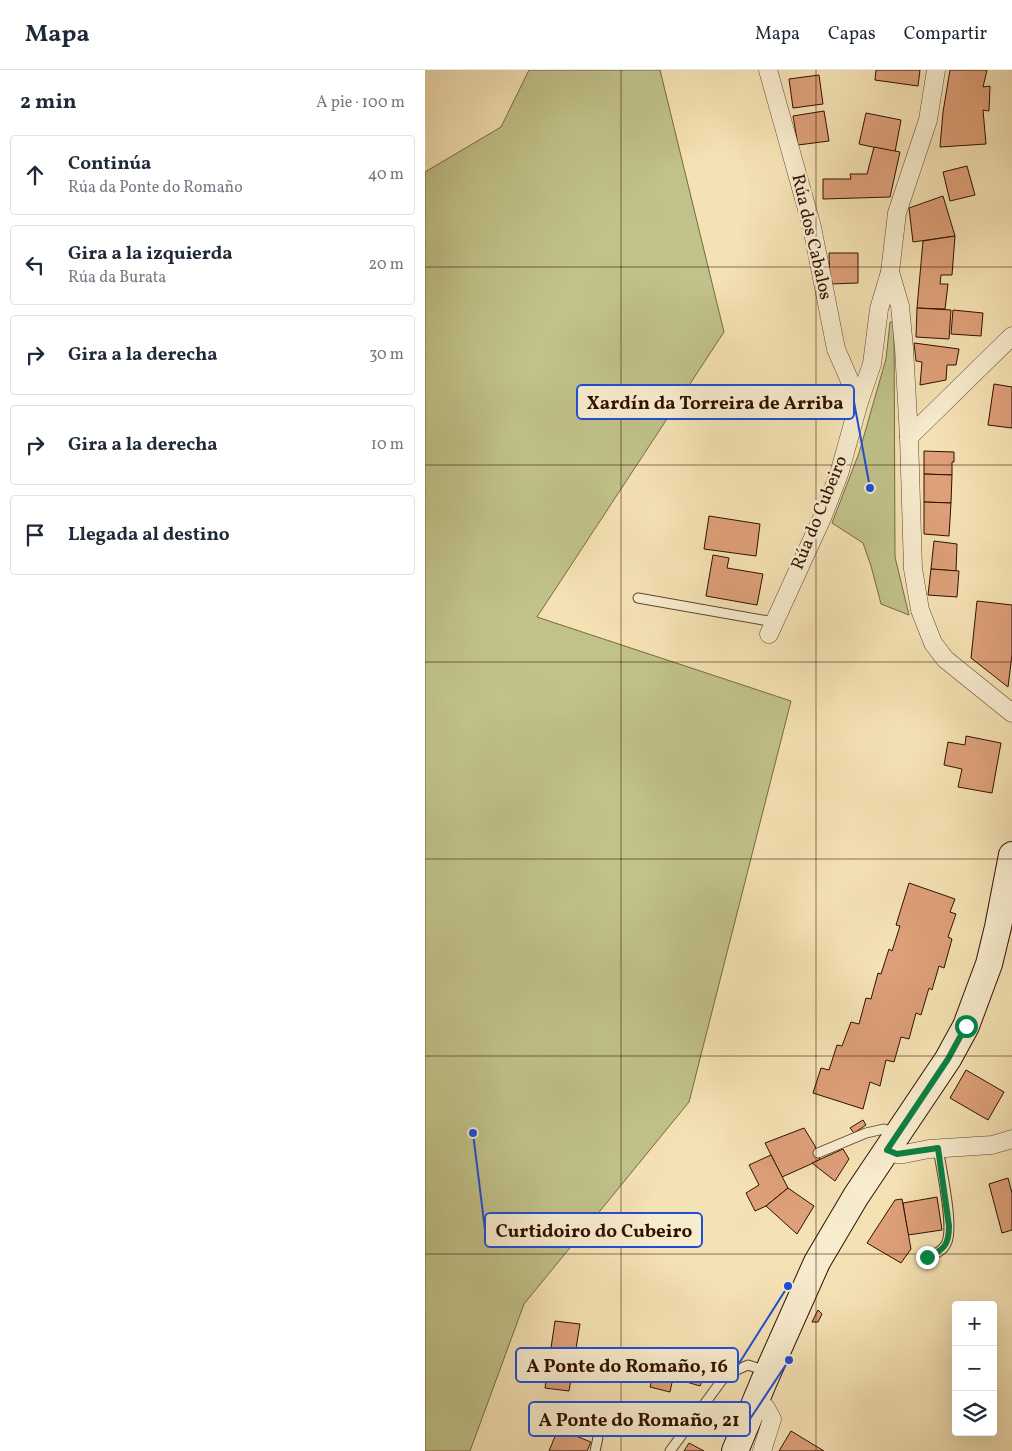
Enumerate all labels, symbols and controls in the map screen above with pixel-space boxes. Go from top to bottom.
text: Mapa [25,18,90,52]
text: Mapa [755,22,800,47]
text: Capas [828,22,876,47]
text: Compartir [904,22,987,47]
text: 2 min [20,88,77,117]
text: A pie · 100 m [316,92,405,114]
text: Continúa [68,151,151,177]
icon: ahead [21,161,49,189]
text: 40 m [368,164,404,186]
street label: Rúa dos Cabalos [784,172,838,302]
text: Rúa da Ponte do Romaño [68,177,243,199]
text: Gira a la izquierda [68,241,233,267]
icon: left [21,251,49,279]
text: 20 m [369,254,404,276]
text: Rúa da Burata [68,267,166,289]
icon: right [21,341,49,369]
text: Gira a la derecha [68,342,218,368]
text: 30 m [369,344,404,366]
callout: Xardín da Torreira de Arriba [577,385,854,419]
text: Xardín da Torreira de Arriba [586,391,844,417]
icon: right [21,431,49,459]
text: Gira a la derecha [68,432,218,458]
text: 10 m [371,434,404,456]
street label: Rúa do Cubeiro [786,452,854,574]
icon: arrive [21,521,49,549]
text: Llegada al destino [68,522,230,548]
route start [955,1015,978,1038]
callout: Curtidoiro do Cubeiro [485,1213,702,1247]
text: Curtidoiro do Cubeiro [496,1219,693,1245]
route end [916,1246,939,1269]
map controls [952,1301,997,1436]
button: + [952,1301,997,1346]
button: − [952,1346,997,1391]
callout: A Ponte do Romaño, 16 [516,1348,738,1382]
text: A Ponte do Romaño, 16 [526,1354,728,1380]
button: layers [952,1391,997,1436]
callout: A Ponte do Romaño, 21 [529,1402,750,1436]
text: A Ponte do Romaño, 21 [538,1408,740,1434]

